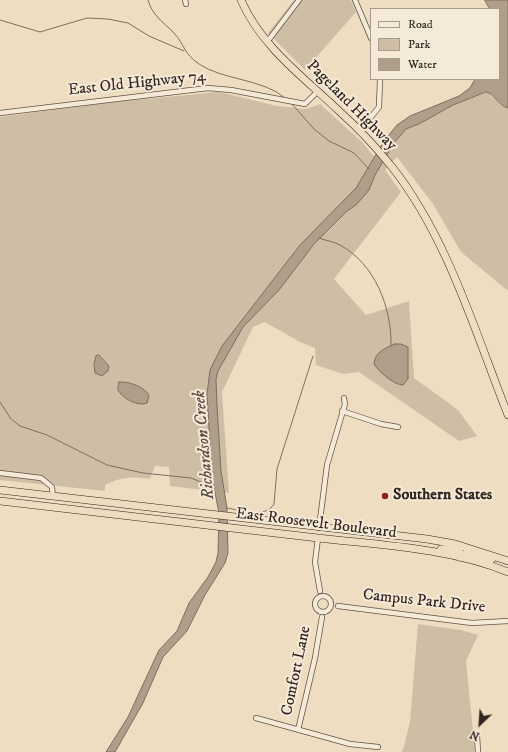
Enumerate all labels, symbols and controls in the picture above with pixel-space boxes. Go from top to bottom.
legend [370,8,500,80]
text: Road [408,17,433,32]
text: Park [408,37,430,52]
street label: Pageland Highway [302,57,400,155]
text: Water [408,57,437,72]
street label: East Old Highway 74 [67,67,207,101]
water label: Richardson Creek [190,390,220,500]
place label: Southern States [393,486,492,506]
marker: Southern States [380,491,390,501]
street label: East Roosevelt Boulevard [235,505,397,543]
street label: Campus Park Drive [362,586,486,618]
street label: Comfort Lane [278,625,316,717]
north arrow [460,704,500,744]
text: N [468,727,482,743]

